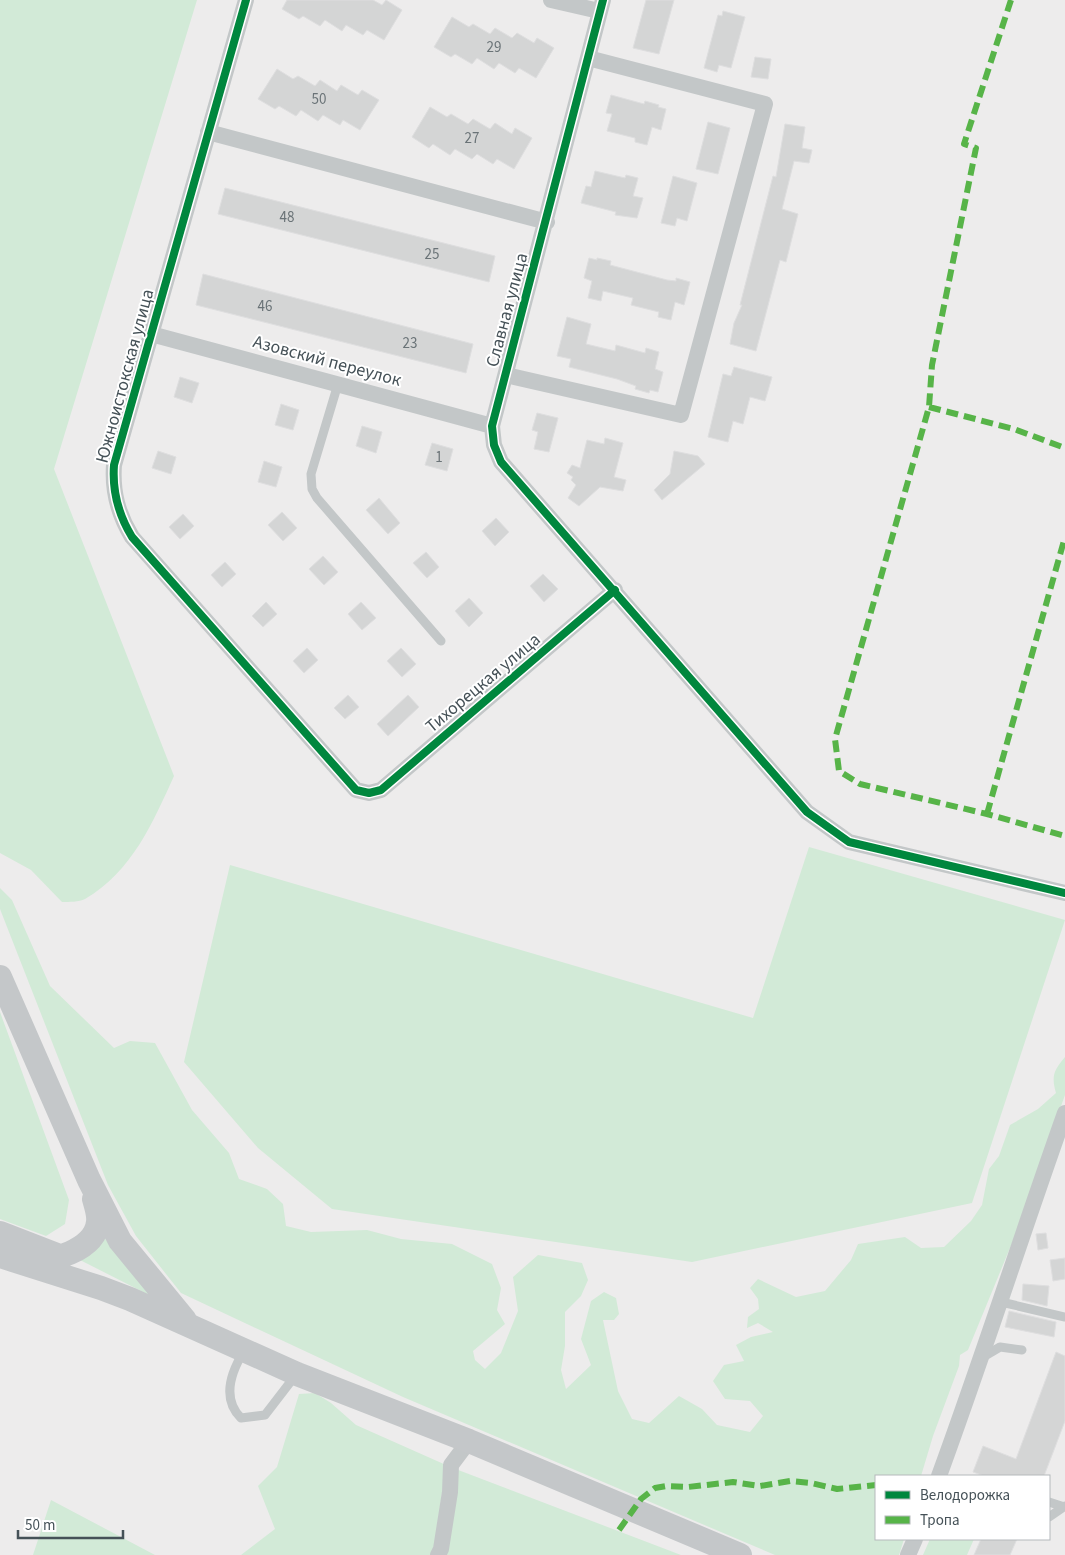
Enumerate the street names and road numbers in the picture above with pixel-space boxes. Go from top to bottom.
street label: Славная улица [480,250,534,370]
street label: Южноистокская улица [90,286,160,466]
street label: Азовский переулок [250,329,404,393]
street label: Тихорецкая улица [420,627,546,739]

